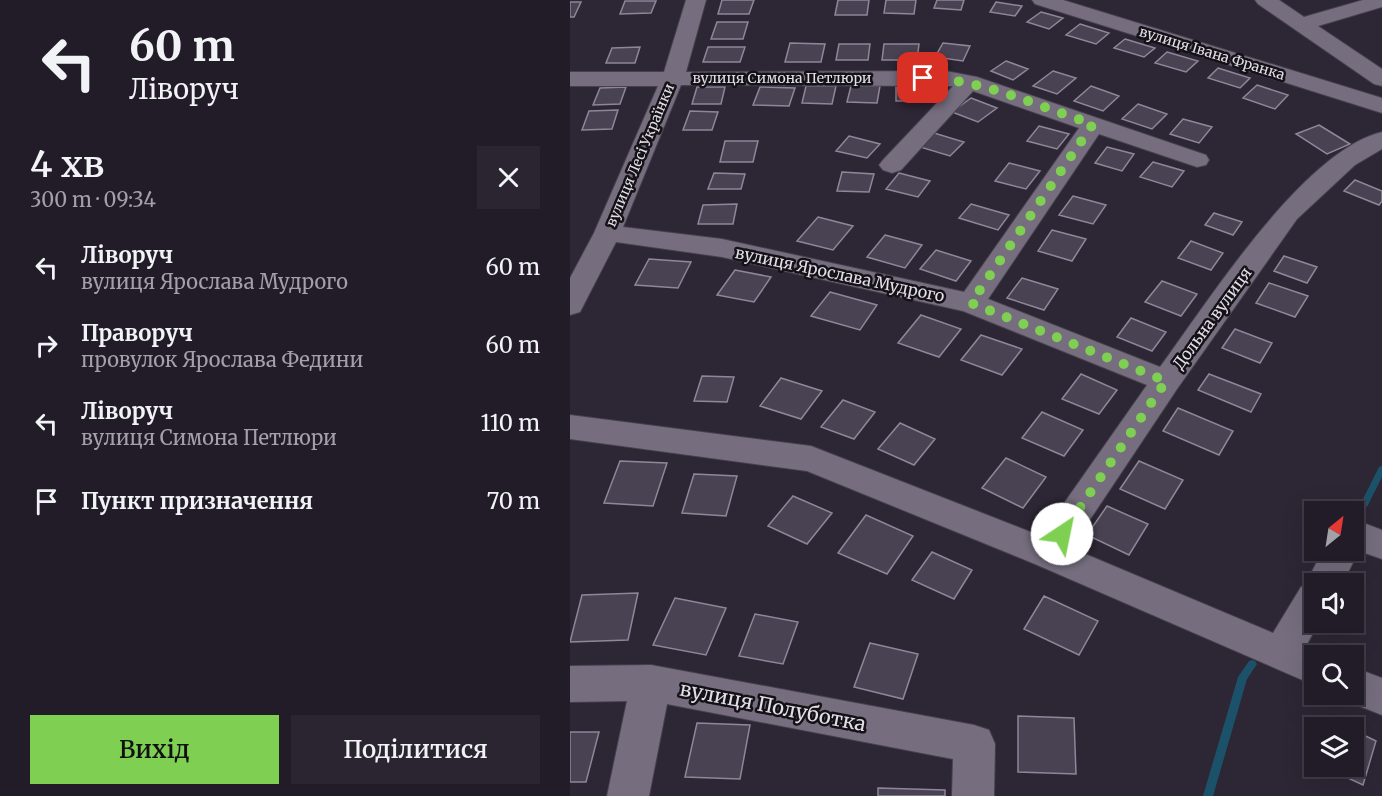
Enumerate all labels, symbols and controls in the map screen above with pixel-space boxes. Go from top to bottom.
text: 60 m [129,20,235,72]
street label: вулиця Івана Франка [1137,22,1287,84]
icon: left [30,24,108,102]
pin [897,52,948,103]
icon: arrive [906,61,939,94]
street label: вулиця Симона Петлюри [692,69,872,87]
text: Ліворуч [129,72,239,106]
street label: вулиця Лесі Українки [602,81,678,229]
text: 4 хв [30,142,104,187]
button: close [477,146,540,209]
text: 300 m · 09:34 [30,187,156,212]
text: Ліворуч [81,241,173,269]
street label: вулиця Ярослава Мудрого [734,242,946,306]
icon: left [30,251,63,284]
text: 60 m [486,253,540,281]
street label: Дольна вулиця [1168,263,1256,373]
text: вулиця Ярослава Мудрого [81,269,348,294]
text: Праворуч [81,319,193,347]
icon: right [30,329,63,362]
text: 60 m [486,331,540,359]
text: провулок Ярослава Федини [81,347,363,372]
text: Ліворуч [81,397,173,425]
icon: left [30,407,63,440]
text: 110 m [481,409,540,437]
text: вулиця Симона Петлюри [81,425,337,450]
icon: arrive [30,485,63,518]
text: Пункт призначення [81,487,313,515]
text: 70 m [487,487,540,515]
north arrow [1304,501,1364,561]
map controls [1304,501,1364,777]
position arrow [1030,502,1094,566]
button: sound [1304,573,1364,633]
button: search [1304,645,1364,705]
street label: вулиця Полуботка [678,676,868,736]
button: Вихід [30,715,279,784]
button: Поділитися [291,715,540,784]
button: layers [1304,717,1364,777]

